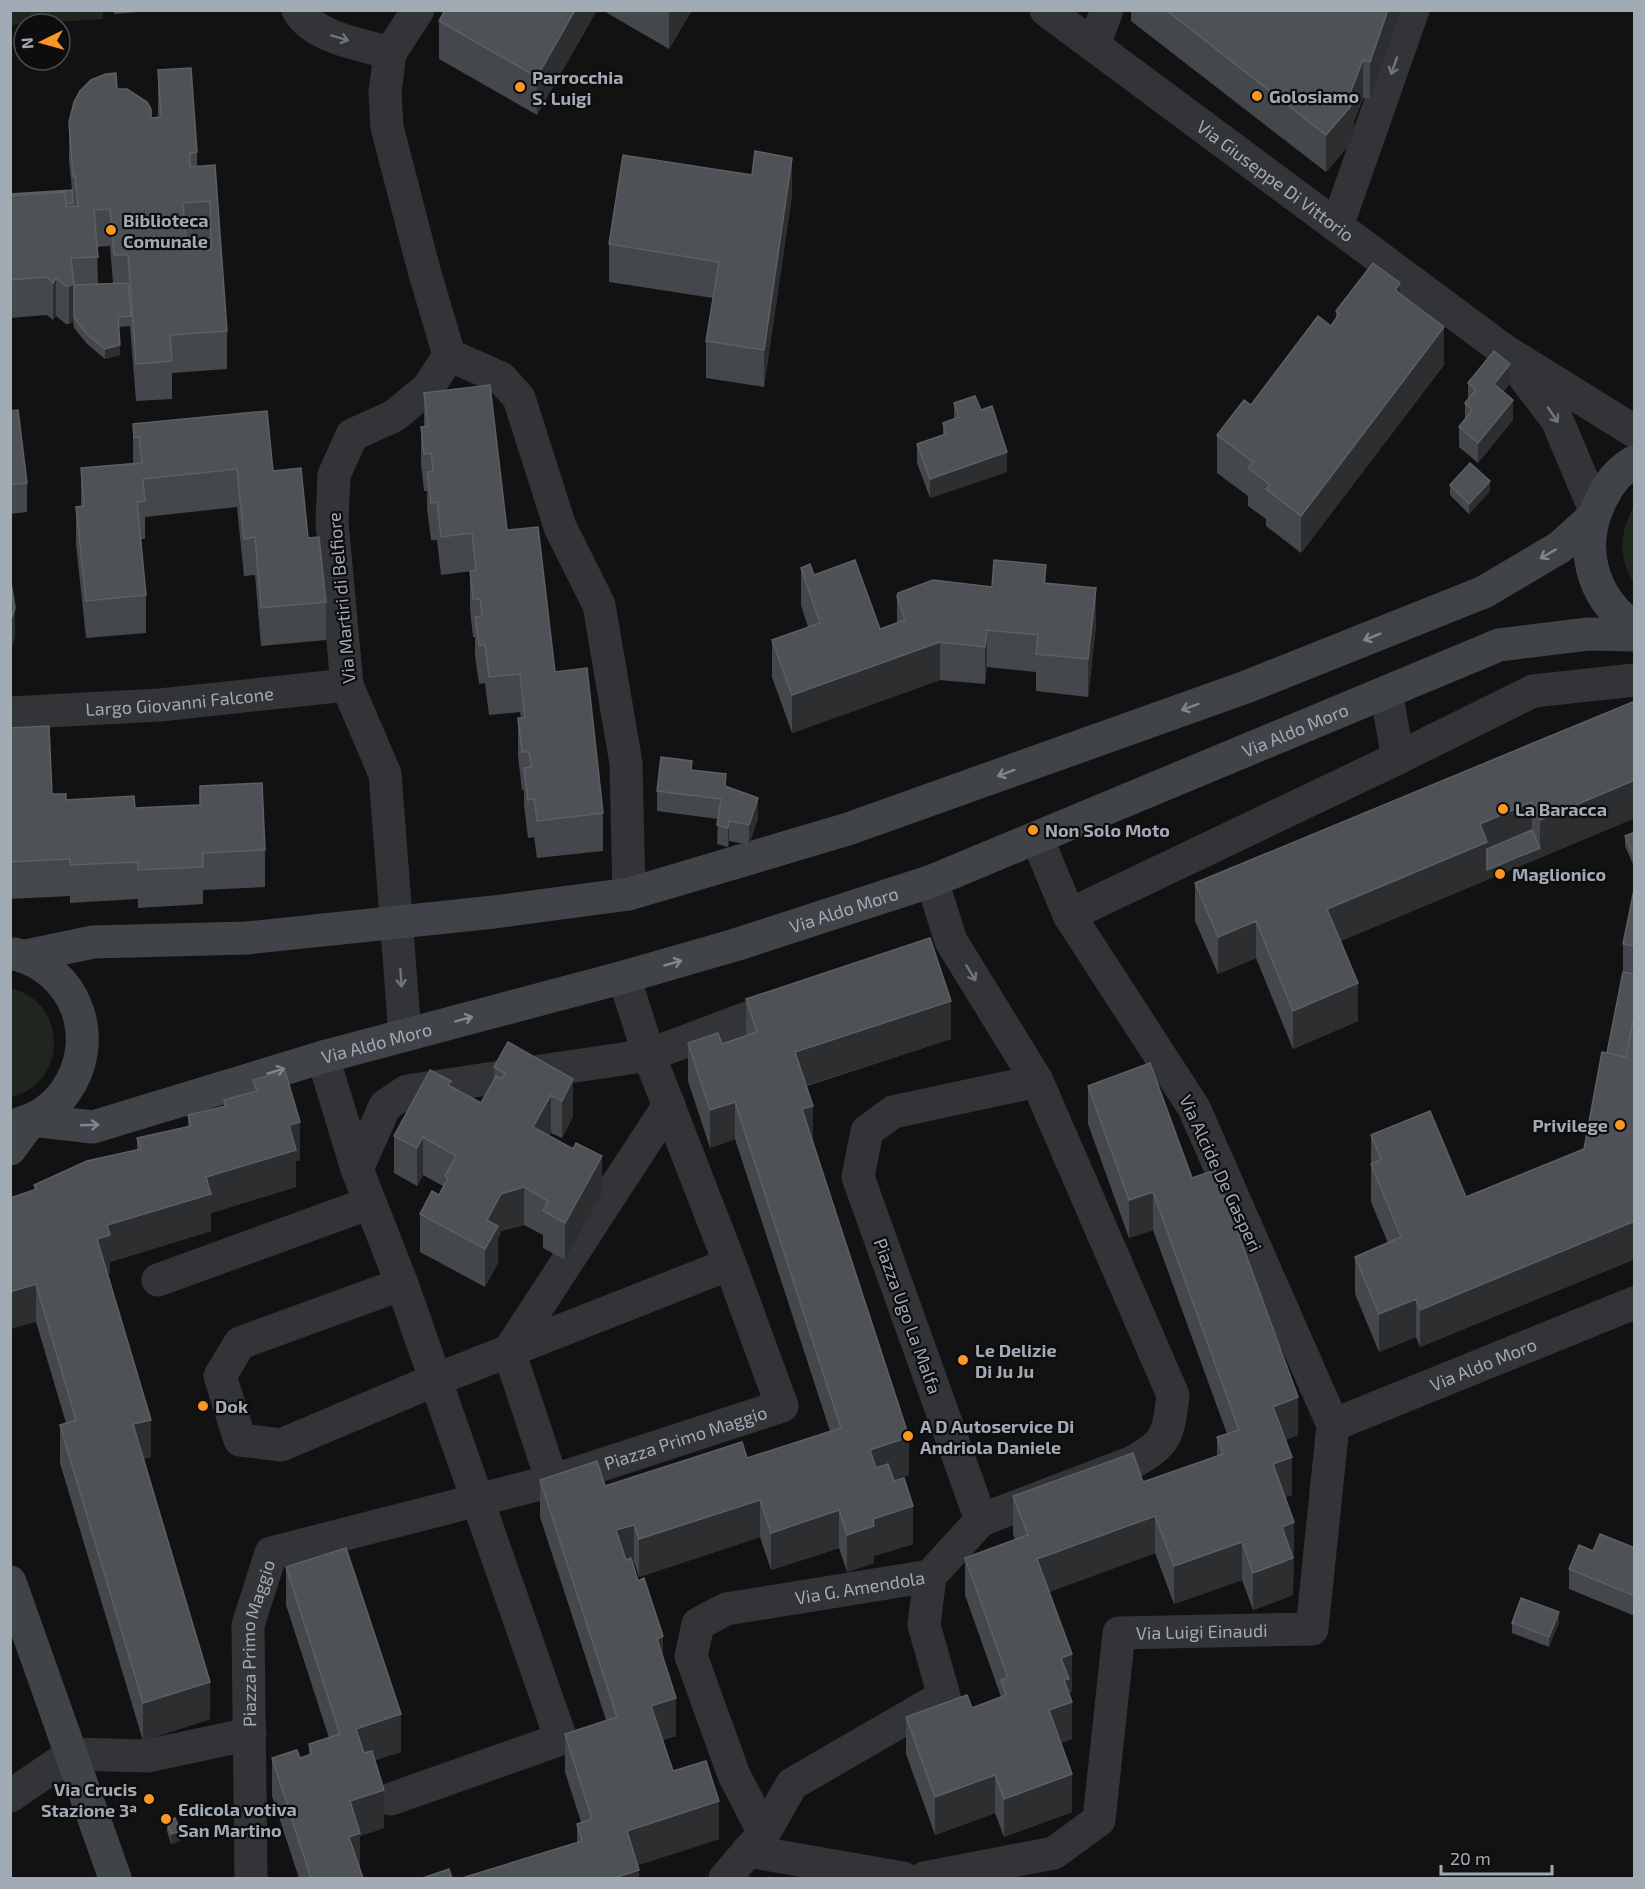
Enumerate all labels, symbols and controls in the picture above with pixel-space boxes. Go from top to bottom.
north arrow [12,12,72,72]
one-way arrow [330,33,349,44]
text: N [17,37,37,50]
one-way arrow [1387,56,1398,75]
place label: Parrocchia S. Luigi [532,66,623,109]
marker: Parrocchia S. Luigi [513,80,527,94]
place label: Golosiamo [1269,85,1359,107]
marker: Golosiamo [1250,89,1264,103]
street label: Via Giuseppe Di Vittorio [1193,115,1358,246]
place label: Biblioteca Comunale [123,209,209,252]
marker: Biblioteca Comunale [104,223,118,237]
one-way arrow [1547,406,1559,423]
street label: Via Martiri di Belfiore [323,511,359,685]
one-way arrow [1540,549,1557,561]
one-way arrow [1363,632,1382,643]
street label: Largo Giovanni Falcone [85,682,275,720]
street label: Via Aldo Moro [1239,698,1352,762]
one-way arrow [1181,703,1200,714]
one-way arrow [998,768,1016,779]
place label: La Baracca [1515,798,1607,820]
marker: La Baracca [1496,802,1510,816]
place label: Non Solo Moto [1045,819,1170,841]
marker: Non Solo Moto [1026,823,1040,837]
place label: Maglionico [1512,863,1606,885]
marker: Maglionico [1493,867,1507,881]
street label: Via Aldo Moro [787,882,901,938]
one-way arrow [663,957,682,968]
one-way arrow [965,964,977,981]
one-way arrow [396,968,407,988]
one-way arrow [455,1013,474,1025]
street label: Via Aldo Moro [319,1018,434,1068]
one-way arrow [266,1065,285,1076]
street label: Via Alcide De Gasperi [1175,1091,1267,1255]
place label: Privilege [1532,1114,1608,1136]
marker: Privilege [1613,1118,1627,1132]
one-way arrow [79,1119,99,1131]
street label: Piazza Ugo La Malfa [870,1235,946,1397]
street label: Via Aldo Moro [1426,1333,1540,1396]
place label: Le Delizie Di Ju Ju [975,1339,1057,1382]
marker: Le Delizie Di Ju Ju [956,1353,970,1367]
place label: Dok [215,1395,248,1417]
marker: Dok [196,1399,210,1413]
street label: Piazza Primo Maggio [601,1401,770,1474]
place label: A D Autoservice Di Andriola Daniele [920,1415,1074,1458]
marker: A D Autoservice Di Andriola Daniele [901,1429,915,1443]
street label: Piazza Primo Maggio [237,1557,279,1727]
street label: Via G. Amendola [793,1566,926,1609]
street label: Via Luigi Einaudi [1136,1619,1268,1644]
place label: Via Crucis Stazione 3ª [41,1778,137,1821]
marker: Via Crucis Stazione 3ª [142,1792,156,1806]
place label: Edicola votiva San Martino [178,1798,297,1841]
marker: Edicola votiva San Martino [159,1812,173,1826]
scale bar [1441,1838,1552,1876]
text: 20 m [1450,1847,1491,1869]

